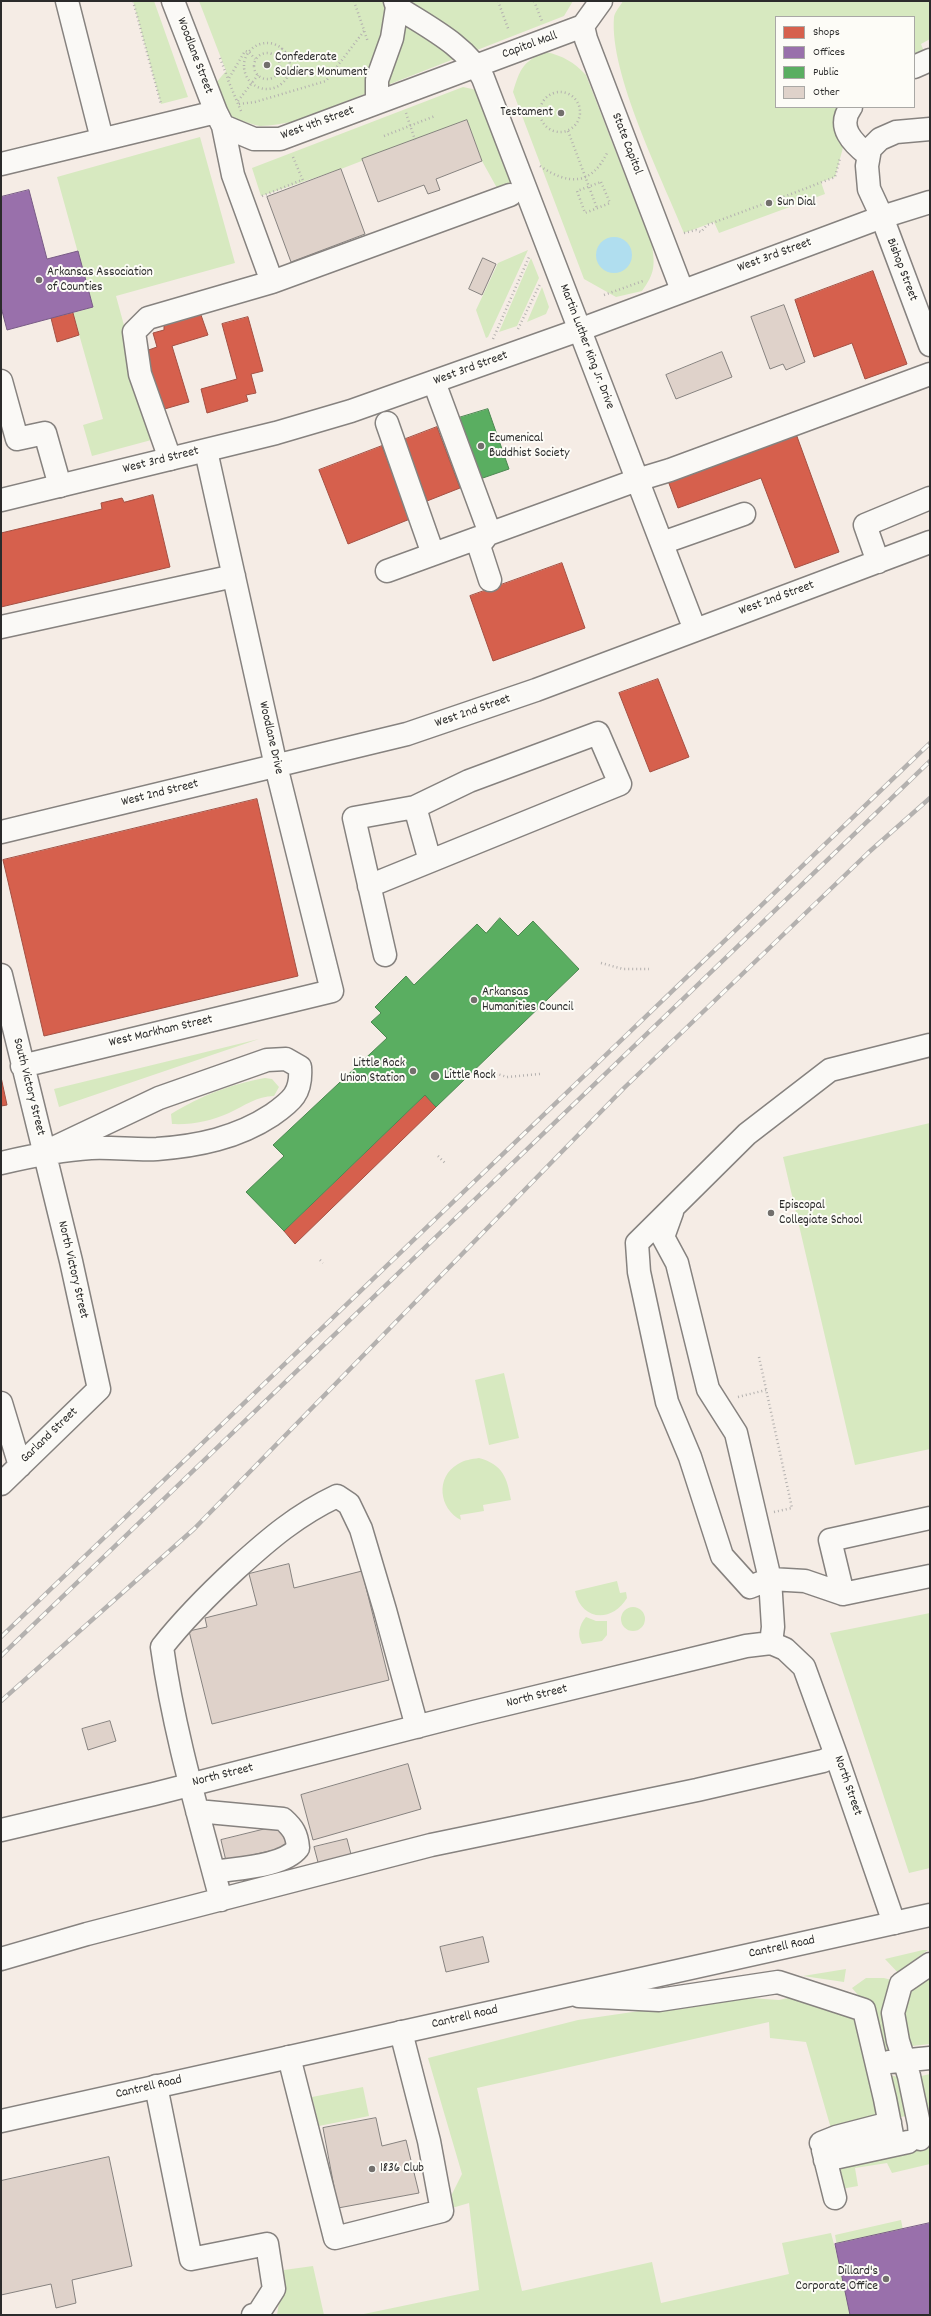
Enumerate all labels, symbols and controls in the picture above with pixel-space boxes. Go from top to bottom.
street label: Woodlane Street [172,16,216,96]
legend [775,16,915,108]
text: Shops [813,24,840,41]
street label: Capitol Mall [500,29,560,63]
text: Offices [813,44,845,61]
place label: Confederate Soldiers Monument [275,50,368,81]
marker: Confederate Soldiers Monument [262,60,272,70]
text: Public [813,64,839,81]
text: Other [813,84,840,101]
street label: West 4th Street [279,103,357,145]
place label: Testament [500,105,553,121]
marker: Testament [556,108,566,118]
street label: State Capitol [607,111,645,177]
place label: Sun Dial [777,195,816,211]
marker: Sun Dial [764,198,774,208]
street label: West 3rd Street [736,235,814,277]
street label: Bishop Street [882,236,920,304]
place label: Arkansas Association of Counties [47,265,153,296]
marker: Arkansas Association of Counties [34,275,44,285]
street label: Martin Luther King Jr. Drive [555,282,617,412]
street label: West 3rd Street [432,348,510,390]
place label: Ecumenical Buddhist Society [489,431,569,462]
marker: Ecumenical Buddhist Society [476,441,486,451]
street label: West 3rd Street [121,444,201,478]
street label: West 2nd Street [737,578,817,620]
street label: West 2nd Street [433,692,513,732]
street label: Woodlane Drive [254,700,286,776]
street label: West 2nd Street [120,777,200,811]
place label: Arkansas Humanities Council [482,985,574,1016]
marker: Arkansas Humanities Council [469,995,479,1005]
street label: West Markham Street [108,1012,214,1052]
street label: South Victory Street [8,1037,48,1137]
place label: Little Rock Union Station [340,1056,405,1087]
marker: Little Rock Union Station [408,1066,418,1076]
place label: Little Rock [444,1068,496,1084]
marker: Little Rock [429,1070,441,1082]
place label: Episcopal Collegiate School [779,1198,862,1229]
marker: Episcopal Collegiate School [766,1208,776,1218]
street label: North Victory Street [53,1220,91,1320]
street label: Garland Street [18,1405,82,1467]
street label: North Street [505,1682,569,1712]
street label: North Street [829,1754,865,1818]
street label: North Street [191,1761,255,1791]
street label: Cantrell Road [747,1933,817,1963]
street label: Cantrell Road [430,2003,500,2033]
street label: Cantrell Road [114,2073,184,2103]
place label: 1836 Club [380,2161,424,2177]
marker: 1836 Club [367,2164,377,2174]
place label: Dillard's Corporate Office [796,2264,878,2295]
marker: Dillard's Corporate Office [881,2274,891,2284]

